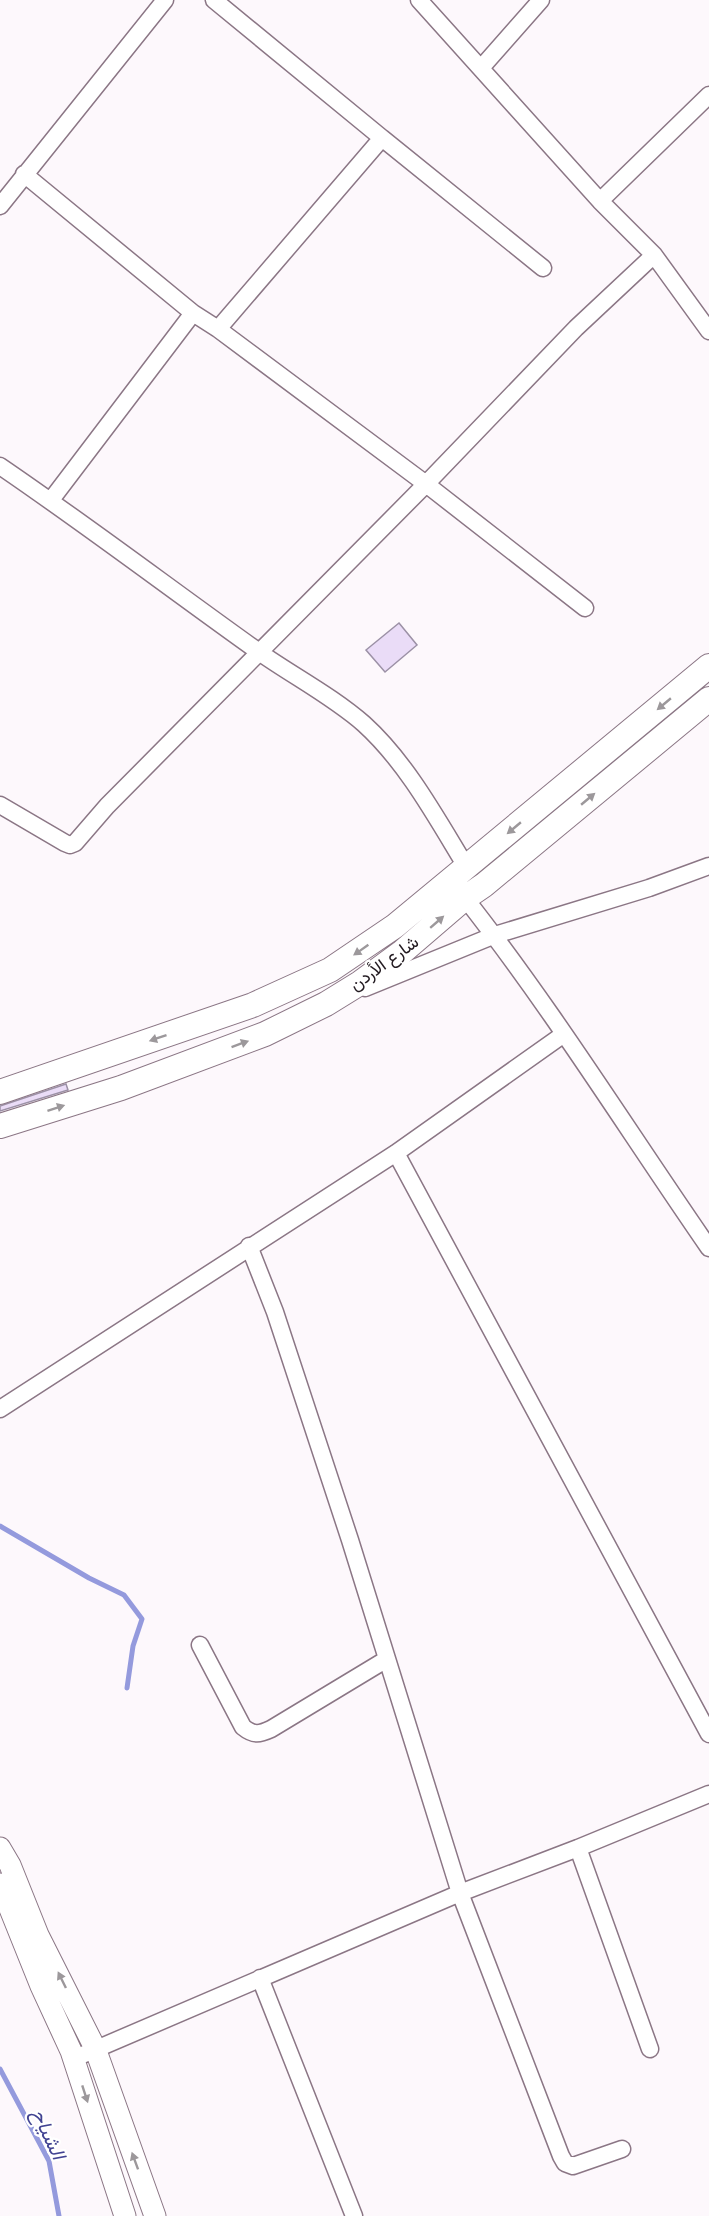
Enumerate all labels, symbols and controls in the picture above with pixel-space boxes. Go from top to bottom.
one-way arrow [657,697,672,710]
one-way arrow [580,793,596,806]
one-way arrow [506,822,522,835]
one-way arrow [429,916,444,929]
street label: شارع الأردن [345,931,424,996]
one-way arrow [354,944,370,956]
one-way arrow [149,1033,167,1043]
one-way arrow [231,1038,249,1048]
one-way arrow [47,1103,65,1113]
one-way arrow [57,1972,67,1989]
one-way arrow [81,2085,90,2103]
water label: الشياح [25,2105,72,2166]
one-way arrow [130,2152,140,2170]

